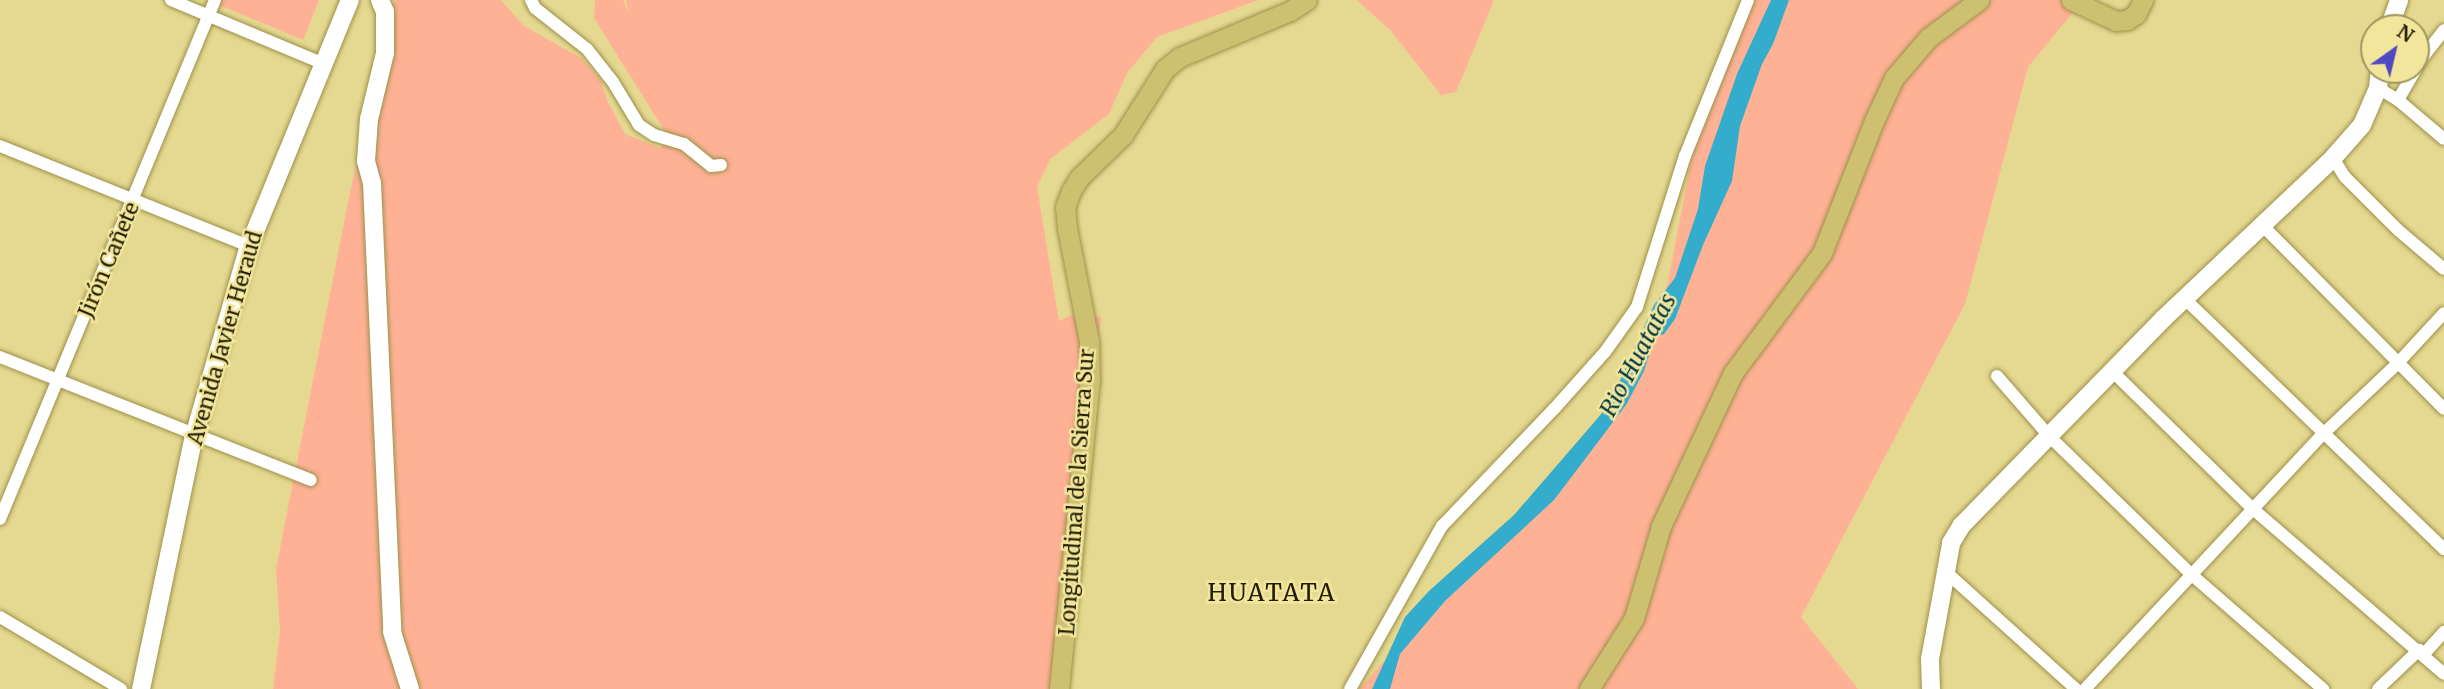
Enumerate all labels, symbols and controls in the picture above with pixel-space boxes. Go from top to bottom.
north arrow [2360,14,2430,84]
text: N [2393,19,2419,47]
street label: Jirón Cañete [73,199,145,321]
street label: Avenida Javier Heraud [182,228,268,448]
water label: Rio Huatatas [1594,289,1682,421]
street label: Longitudinal de la Sierra Sur [1054,348,1100,636]
district label: HUATATA [1208,579,1336,607]

